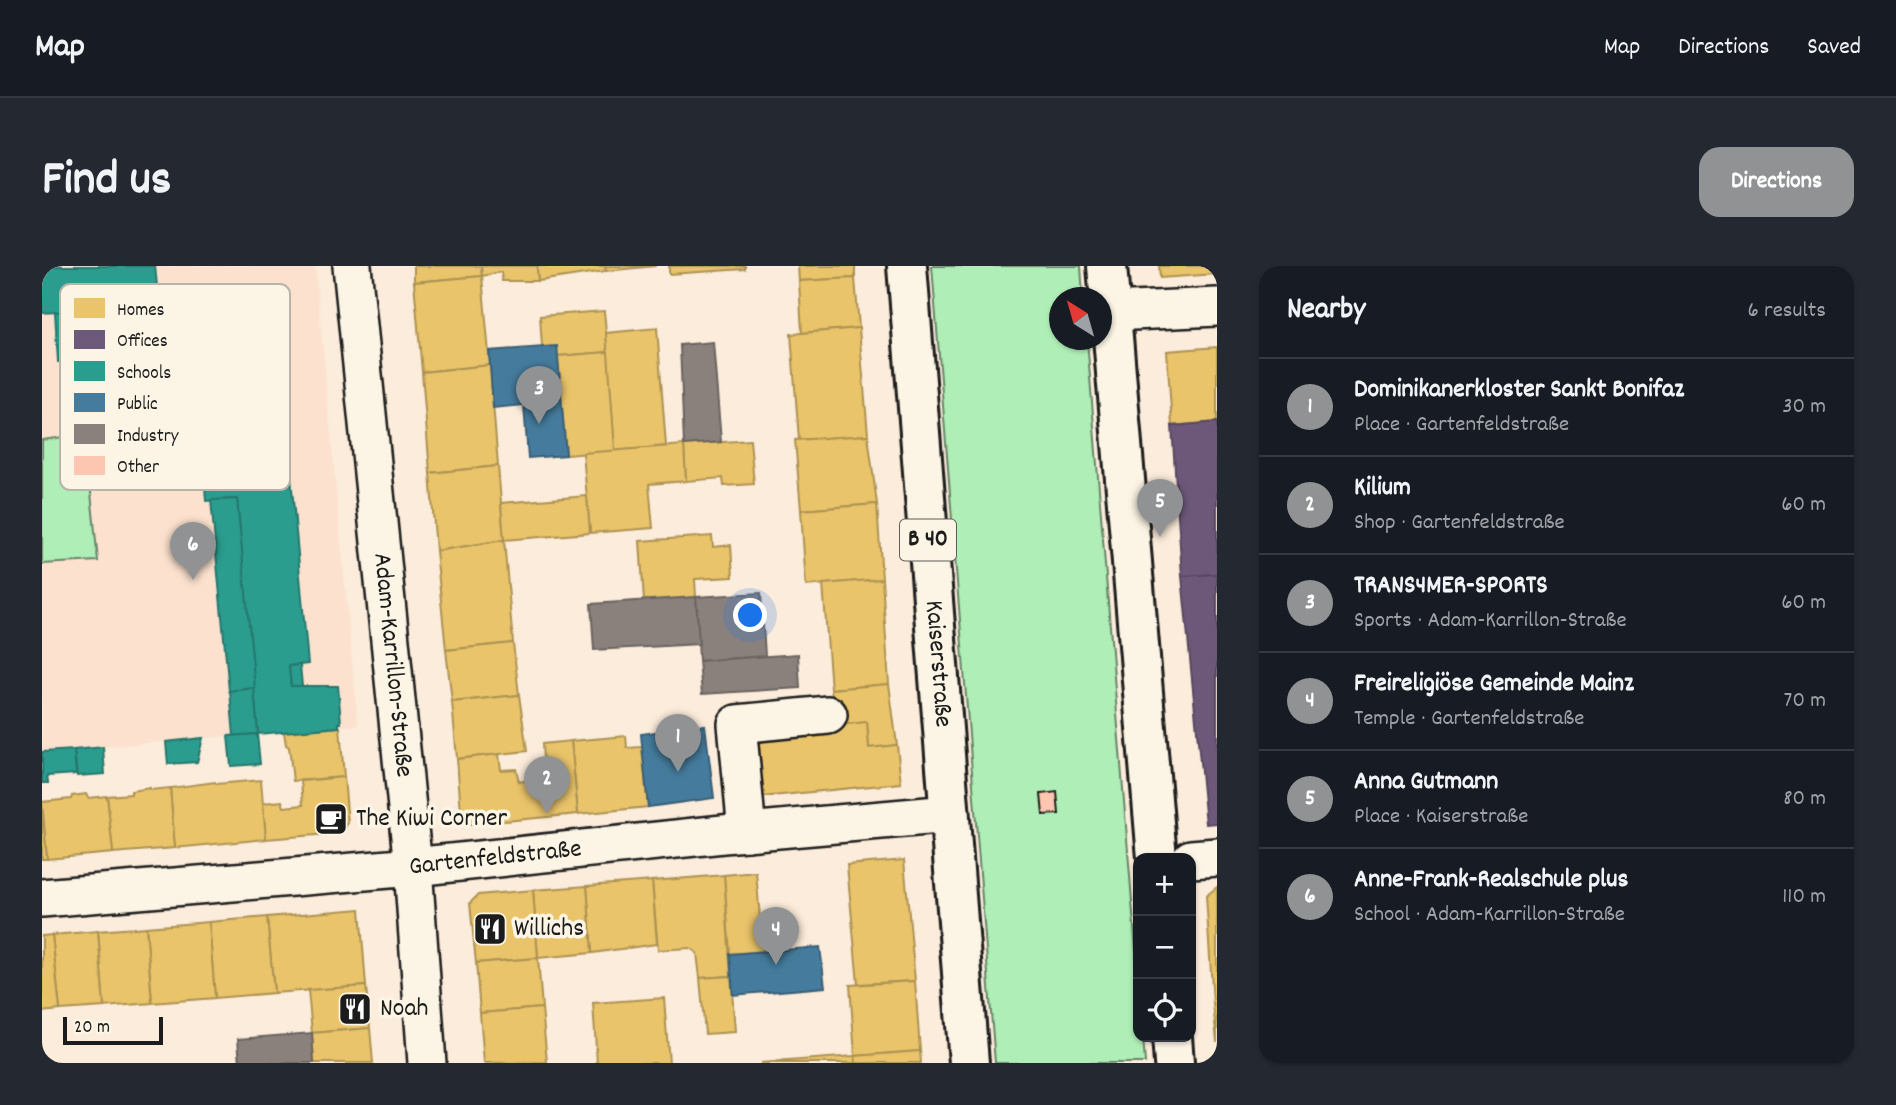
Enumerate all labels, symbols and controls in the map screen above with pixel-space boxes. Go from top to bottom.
text: Map [35,25,85,72]
text: Map [1604,31,1640,65]
text: Directions [1678,31,1769,65]
text: Saved [1807,31,1861,65]
text: Find us [42,147,171,217]
button: Directions [1699,147,1854,217]
legend [60,284,290,490]
north arrow [1049,287,1112,350]
text: Nearby [1287,290,1365,333]
text: 6 results [1748,295,1826,328]
text: Homes [117,298,165,325]
text: Offices [117,329,168,356]
text: Schools [117,361,171,388]
pin: 3 [516,366,562,424]
text: Dominikanerkloster Sankt Bonifaz [1354,372,1684,409]
text: 1 [1307,391,1313,424]
text: 30 m [1782,391,1826,424]
text: Public [117,392,158,419]
text: Place · Gartenfeldstraße [1354,409,1569,442]
text: Industry [117,424,179,451]
text: Other [117,455,159,482]
text: Kilium [1354,470,1411,507]
pin: 5 [1137,479,1183,537]
text: 2 [1305,489,1315,522]
text: 60 m [1781,489,1826,522]
text: Shop · Gartenfeldstraße [1354,507,1565,540]
road number: B 40 [900,520,956,561]
pin: 6 [170,522,216,580]
street label: Adam-Karrillon-Straße [363,551,422,779]
text: TRANS4MER-SPORTS [1354,568,1548,605]
text: 3 [1305,587,1315,620]
text: 60 m [1781,587,1826,620]
your location [733,598,767,632]
street label: Kaiserstraße [915,599,961,729]
text: Sports · Adam-Karrillon-Straße [1354,605,1627,638]
text: Freireligiöse Gemeinde Mainz [1354,666,1634,703]
text: 4 [1305,685,1315,718]
text: 70 m [1784,685,1826,718]
text: Temple · Gartenfeldstraße [1354,703,1584,736]
pin: 1 [655,714,701,772]
pin: 2 [524,756,570,814]
text: Anna Gutmann [1354,764,1498,801]
text: 5 [1305,783,1315,816]
text: 80 m [1783,783,1826,816]
cafe icon: The Kiwi Corner [312,800,350,838]
place label: The Kiwi Corner [356,801,507,838]
text: Place · Kaiserstraße [1354,801,1528,834]
street label: Gartenfeldstraße [407,831,583,886]
map controls [1133,853,1196,1042]
button: + [1133,853,1196,916]
text: Anne-Frank-Realschule plus [1354,862,1628,899]
text: 6 [1304,881,1316,914]
text: 110 m [1782,881,1826,914]
text: School · Adam-Karrillon-Straße [1354,899,1625,932]
pin: 4 [753,907,799,965]
restaurant icon: Willichs [471,910,509,948]
place label: Willichs [514,911,584,948]
button: − [1133,916,1196,979]
button: locate [1133,979,1196,1042]
restaurant icon: Noah [336,990,374,1028]
place label: Noah [380,991,429,1028]
scale bar [63,1014,163,1046]
text: 20 m [74,1015,110,1042]

